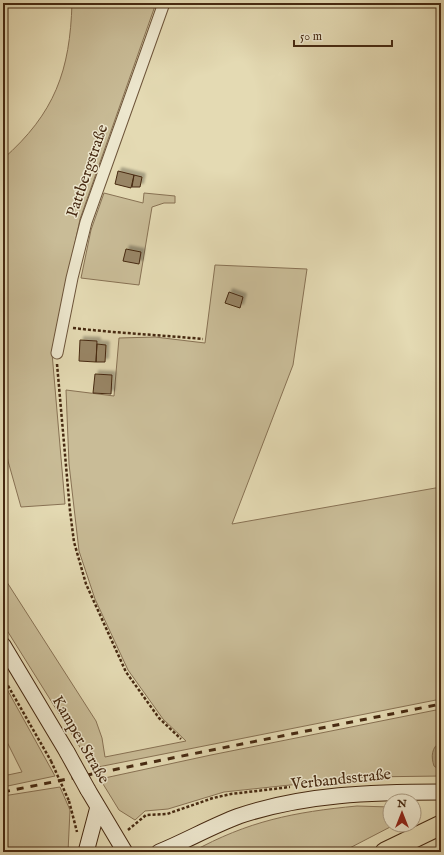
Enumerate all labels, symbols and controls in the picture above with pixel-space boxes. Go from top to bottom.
scale bar [294,22,392,48]
text: 50 m [300,29,322,44]
street label: Pattbergstraße [63,122,113,220]
street label: Kamper Straße [47,692,113,788]
street label: Verbandsstraße [289,765,392,795]
north arrow [382,793,422,833]
text: N [396,797,407,811]

